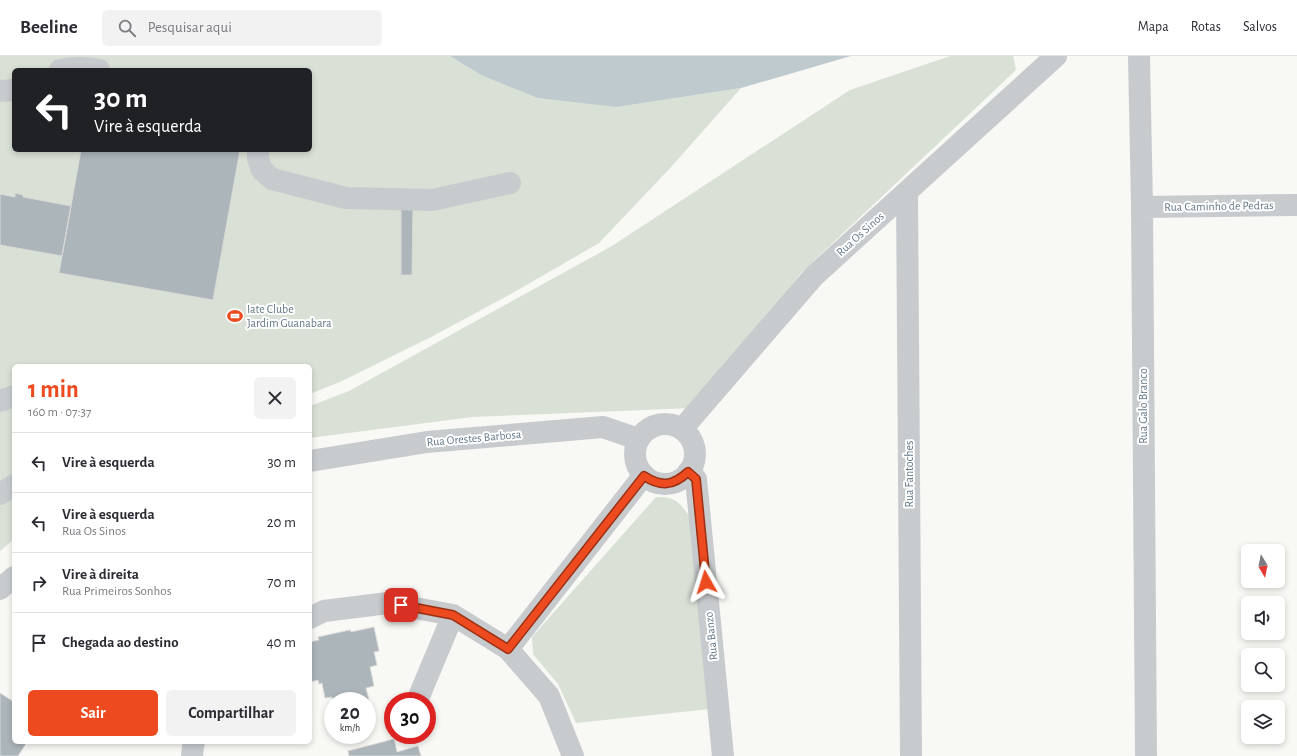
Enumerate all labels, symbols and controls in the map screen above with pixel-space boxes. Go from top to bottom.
search box [102,10,382,46]
icon: search [116,17,138,39]
text: Beeline [20,18,78,37]
text: Pesquisar aqui [148,20,232,35]
text: Mapa [1138,20,1169,34]
text: Rotas [1191,20,1221,34]
text: Salvos [1243,20,1277,34]
icon: left [28,84,80,136]
text: 30 m [94,85,147,113]
text: Vire à esquerda [94,118,202,136]
street label: Rua Caminho de Pedras [1164,199,1274,213]
street label: Rua Os Sinos [834,210,886,258]
place label: Iate Clube Jardim Guanabara [247,303,332,329]
sports icon: Iate Clube Jardim Guanabara [226,307,244,325]
street label: Rua Galo Branco [1137,368,1149,444]
button: close [254,377,296,419]
text: 1 min [28,378,79,402]
text: 160 m · 07:37 [28,406,91,419]
street label: Rua Orestes Barbosa [426,428,522,448]
street label: Rua Fantoches [903,441,915,507]
icon: left [28,452,50,474]
text: Vire à esquerda [62,455,155,470]
text: 30 m [267,455,296,470]
text: Vire à esquerda [62,507,155,522]
icon: left [28,512,50,534]
text: 20 m [267,515,296,530]
text: Rua Os Sinos [62,525,126,538]
north arrow [1241,544,1285,588]
map controls [1241,544,1285,744]
position arrow [685,561,727,603]
text: Vire à direita [62,567,139,582]
icon: right [28,572,50,594]
text: 70 m [267,575,296,590]
text: Rua Primeiros Sonhos [62,585,172,598]
pin [384,588,418,622]
icon: arrive [390,594,412,616]
button: sound [1241,596,1285,640]
street label: Rua Banzo [702,611,720,661]
icon: arrive [28,632,50,654]
text: Chegada ao destino [62,635,179,650]
text: 40 m [266,635,296,650]
button: search [1241,648,1285,692]
button: Sair [28,690,158,736]
button: Compartilhar [166,690,296,736]
speed limit sign: 30 [384,692,436,744]
button: layers [1241,700,1285,744]
text: 20 [340,703,360,723]
text: km/h [340,723,360,733]

